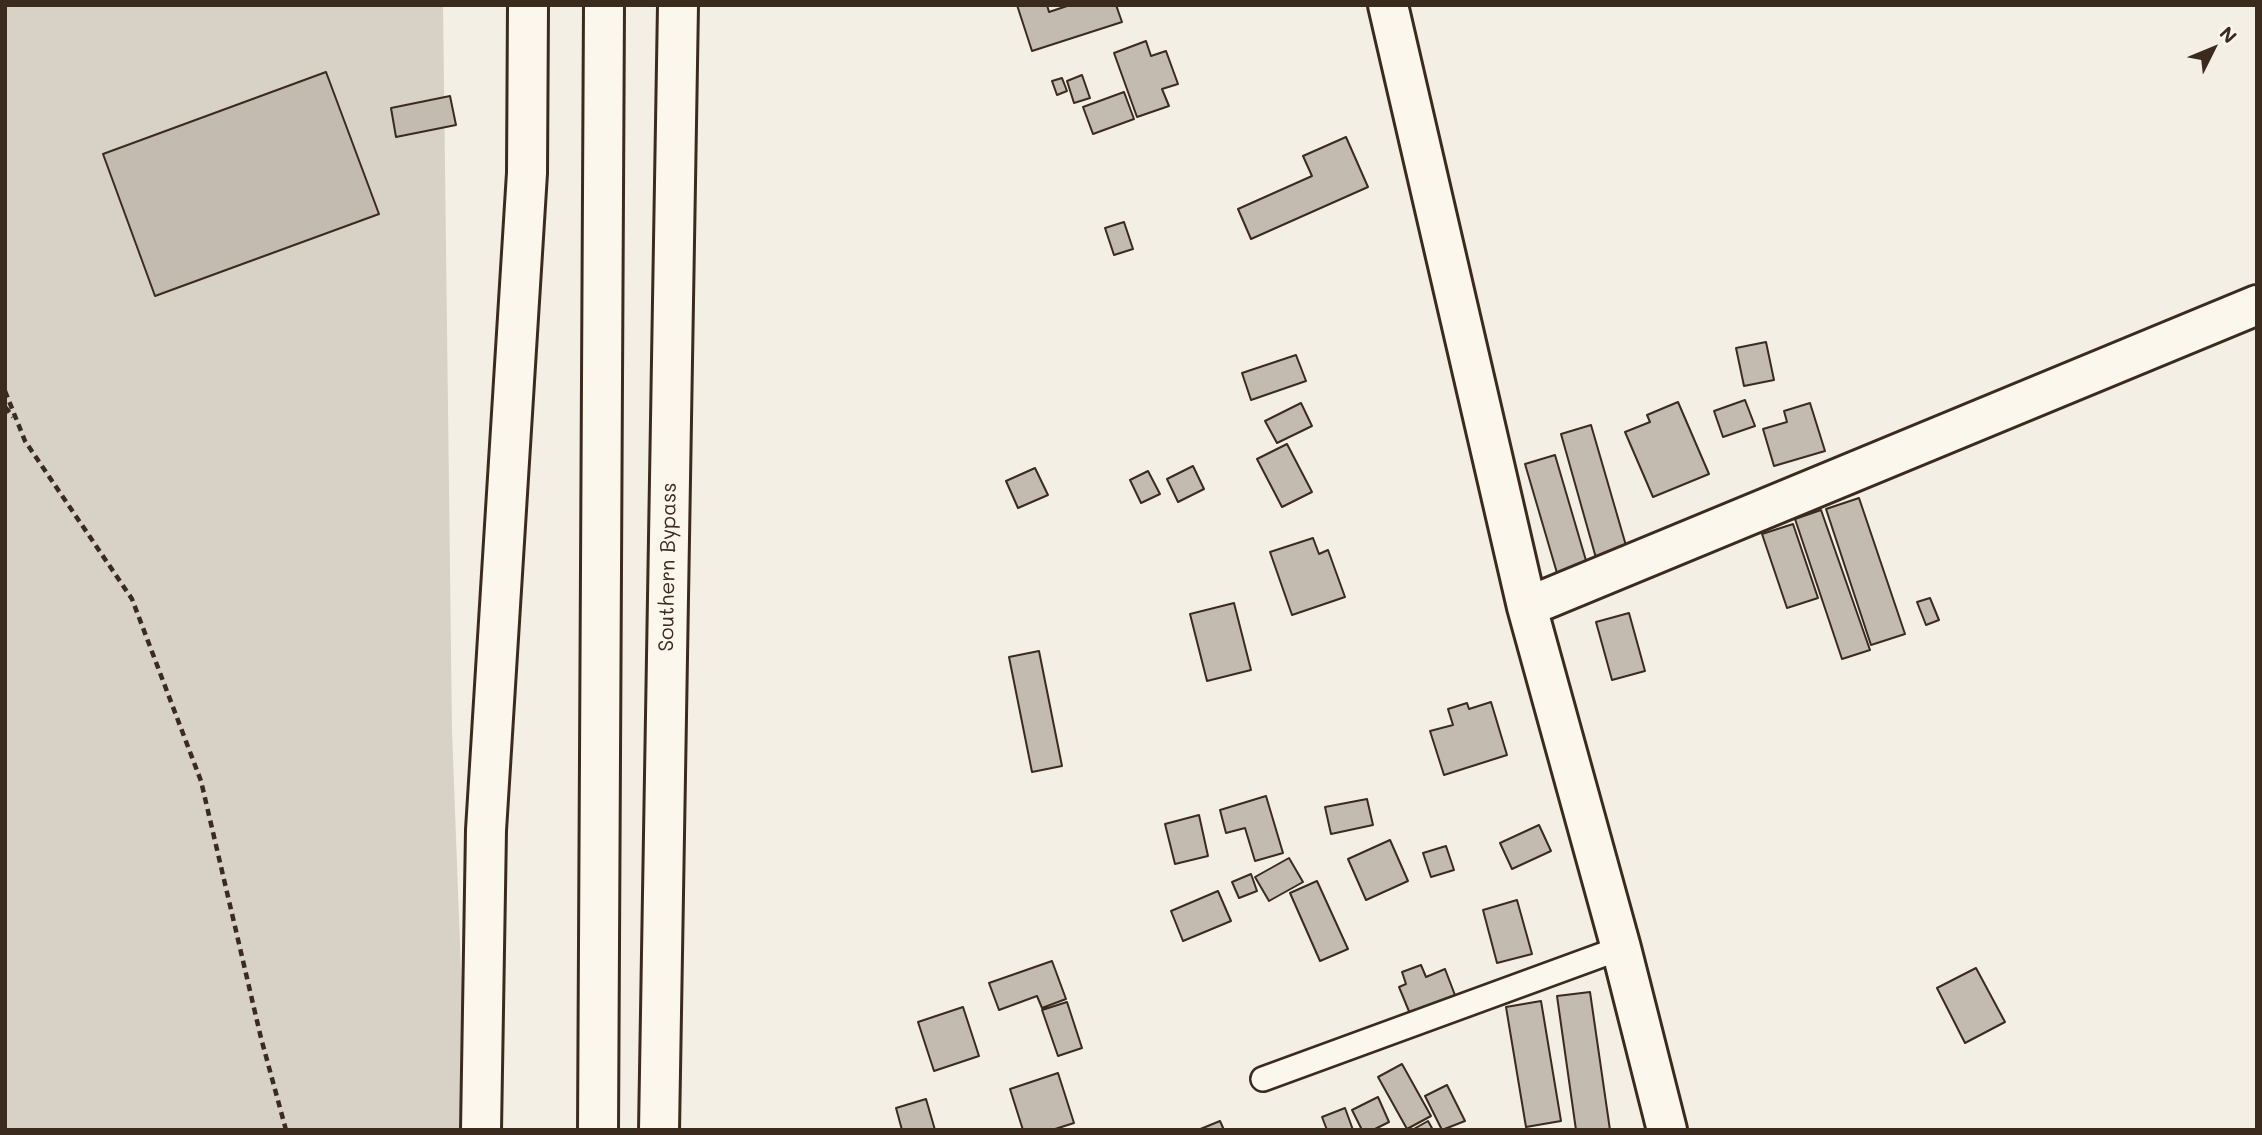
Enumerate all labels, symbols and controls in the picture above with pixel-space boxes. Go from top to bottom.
north arrow [2178,14,2248,84]
text: N [2215,21,2243,48]
street label: Southern Bypass [654,482,682,652]

